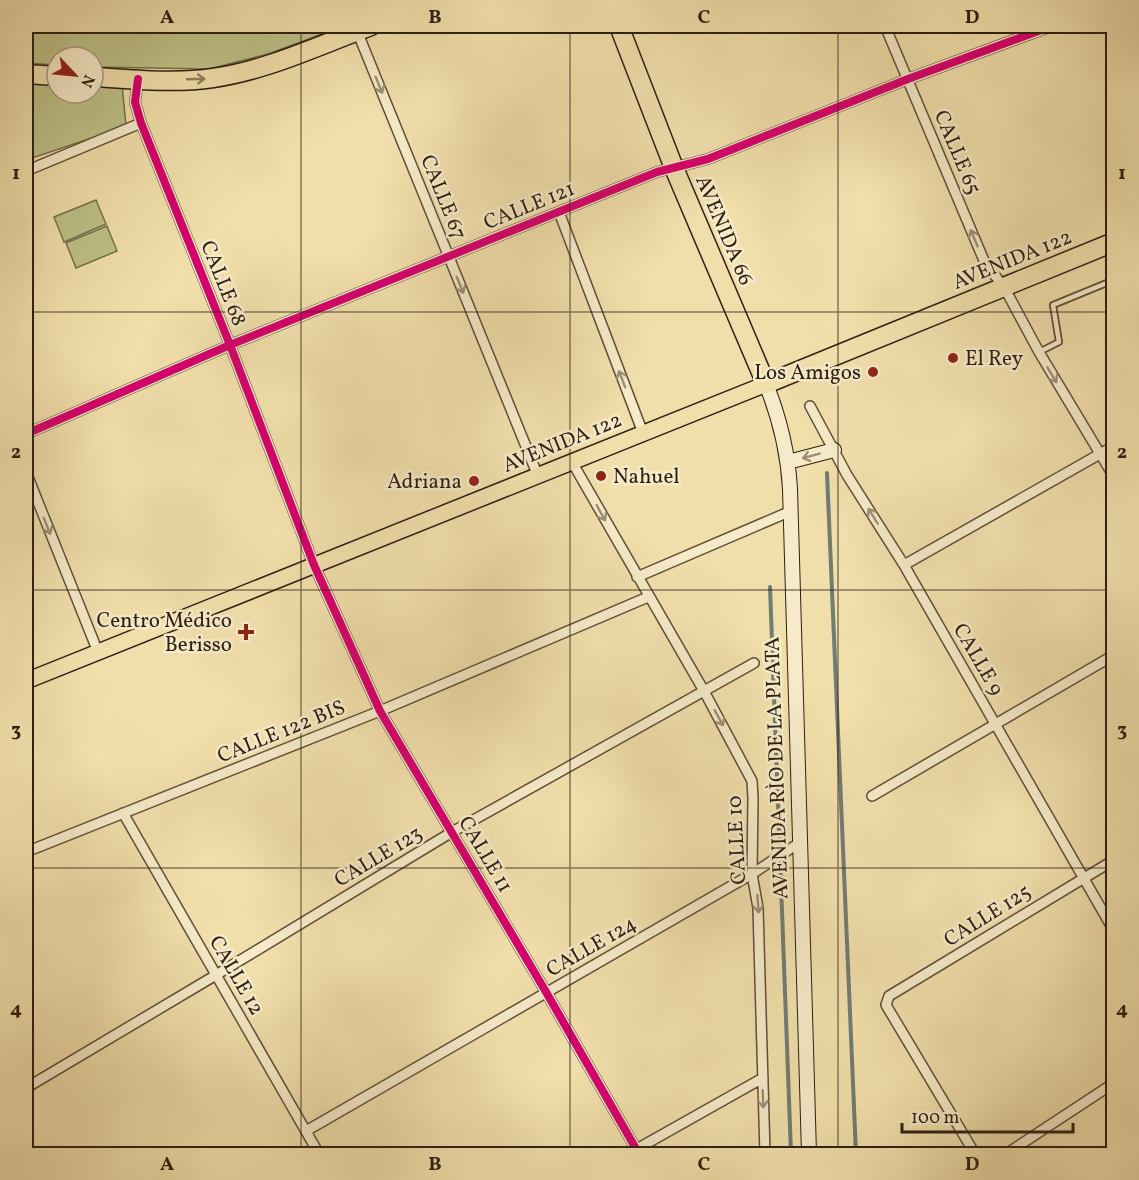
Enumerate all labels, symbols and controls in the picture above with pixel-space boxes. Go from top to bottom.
text: A [160,4,174,32]
text: B [428,4,442,32]
text: C [698,4,711,32]
text: D [965,4,979,32]
north arrow [45,45,105,105]
text: N [74,71,99,91]
one-way arrow [186,73,206,84]
one-way arrow [374,75,385,94]
street label: CALLE 65 [926,106,987,199]
street label: CALLE 67 [412,151,473,244]
text: 1 [12,160,20,188]
text: 1 [1118,160,1126,188]
street label: AVENIDA 66 [687,171,760,290]
street label: CALLE 121 [480,175,579,238]
street label: AVENIDA 122 [949,223,1077,297]
one-way arrow [968,229,979,247]
street label: CALLE 68 [192,237,253,331]
one-way arrow [455,276,466,294]
place label: El Rey [965,345,1024,374]
marker: El Rey [946,351,960,365]
place label: Los Amigos [754,359,861,388]
marker: Los Amigos [866,365,880,379]
one-way arrow [1047,366,1059,383]
one-way arrow [616,370,627,389]
street label: AVENIDA 122 [499,406,627,480]
text: 2 [11,439,21,467]
text: 2 [1117,439,1127,467]
one-way arrow [802,451,821,462]
place label: Nahuel [613,463,680,492]
place label: Adriana [387,468,462,497]
marker: Nahuel [594,469,608,483]
marker: Adriana [467,474,481,488]
one-way arrow [595,504,607,521]
one-way arrow [867,508,879,525]
one-way arrow [42,516,53,535]
place label: Centro Médico Berisso [96,607,232,660]
street label: CALLE 9 [945,618,1010,701]
marker: Centro Médico Berisso [237,623,255,641]
street label: AVENIDA RÌO DE LA PLATA [758,636,797,900]
street label: CALLE 122 BIS [213,694,350,771]
one-way arrow [713,710,725,727]
text: 3 [11,717,21,745]
text: 3 [1117,717,1127,745]
street label: CALLE 10 [721,795,754,885]
street label: CALLE 11 [450,811,519,899]
street label: CALLE 123 [329,820,428,895]
street label: CALLE 125 [939,878,1037,955]
one-way arrow [753,894,764,914]
street label: CALLE 124 [541,910,642,985]
street label: CALLE 12 [201,930,270,1021]
text: 4 [10,996,22,1024]
text: 4 [1116,996,1128,1024]
one-way arrow [758,1089,769,1109]
scale bar [902,1096,1073,1134]
text: 100 m [911,1106,960,1131]
text: A [160,1151,174,1179]
text: B [428,1151,442,1179]
text: C [698,1151,711,1179]
text: D [965,1151,979,1179]

